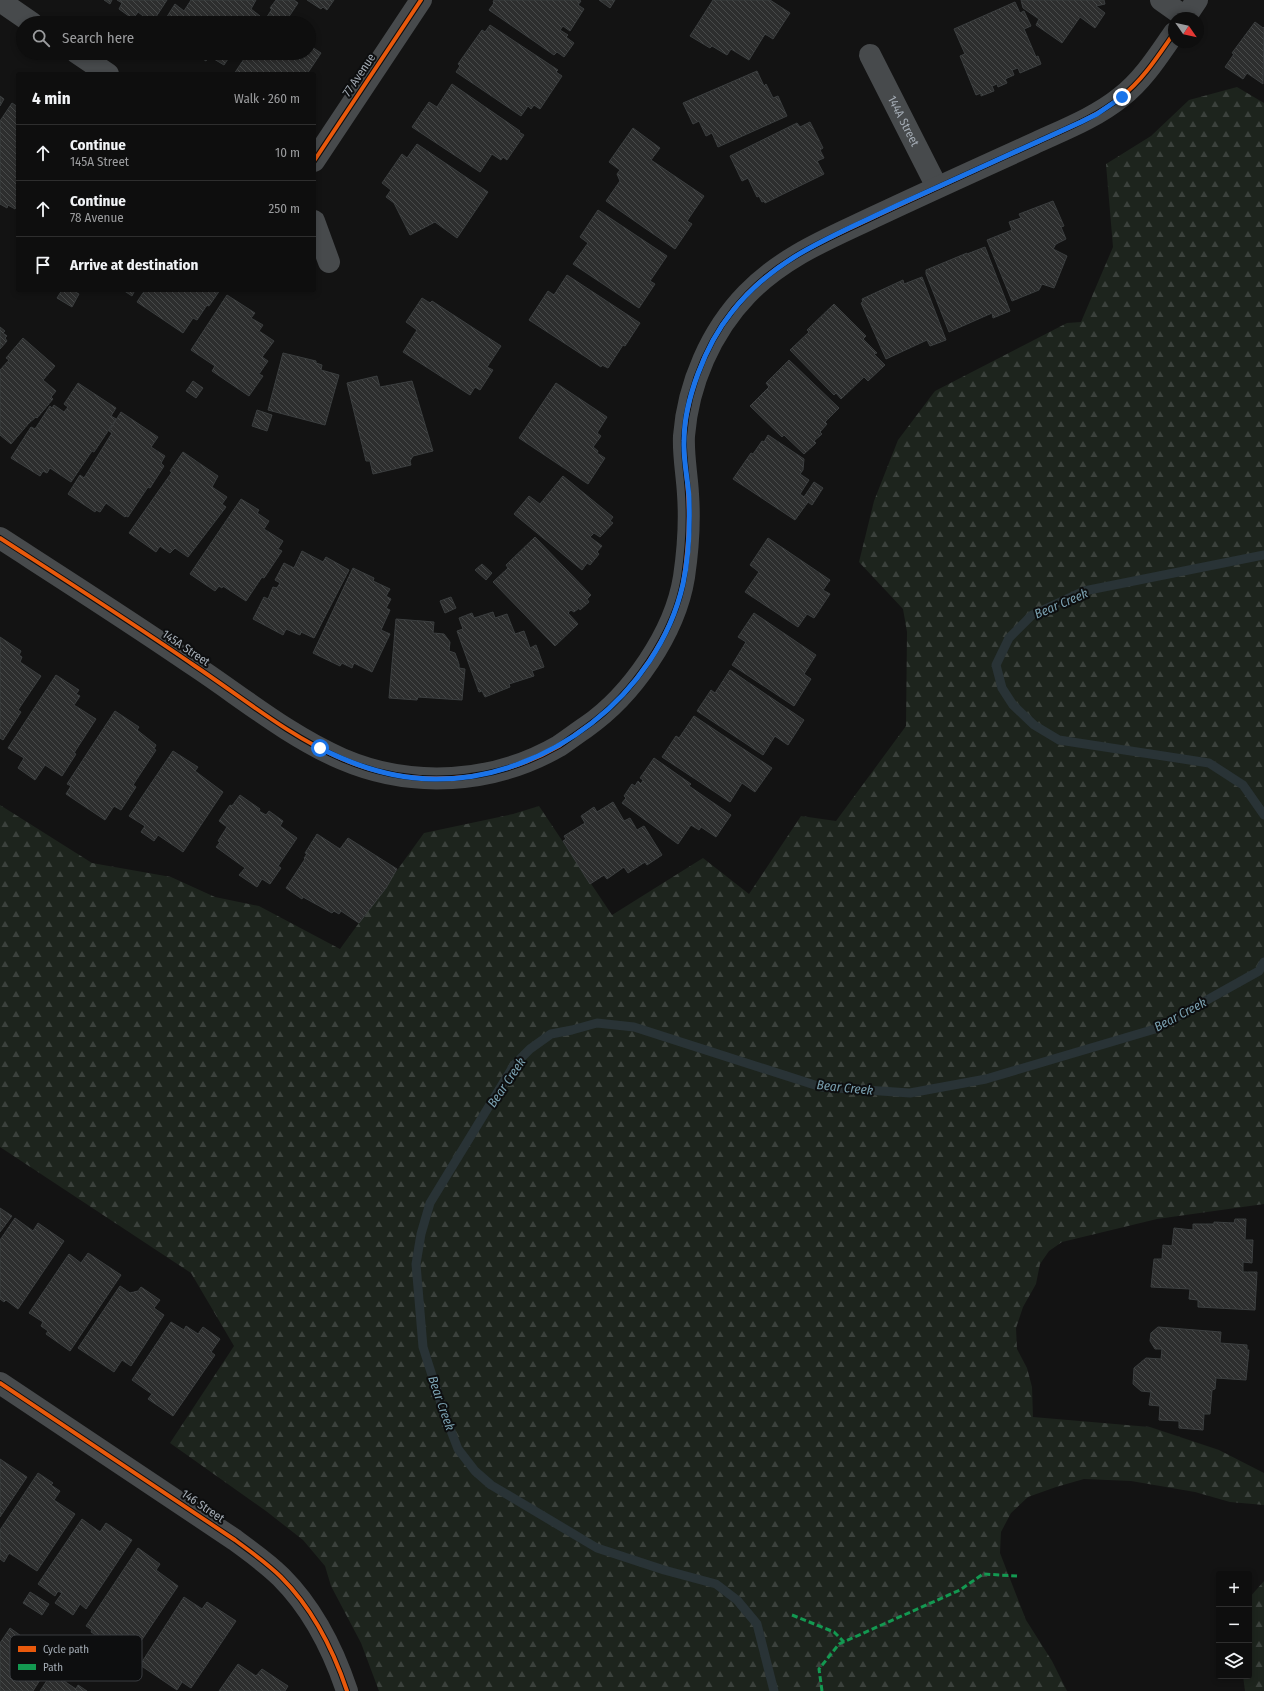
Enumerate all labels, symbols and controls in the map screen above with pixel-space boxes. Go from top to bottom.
north arrow [1168,12,1204,48]
search box [16,16,316,60]
icon: search [30,27,52,49]
text: Search here [62,29,134,47]
street label: 77 Avenue [340,51,378,99]
text: 4 min [32,88,71,109]
route end [1113,88,1131,106]
text: Walk · 260 m [234,91,300,106]
street label: 144A Street [885,93,922,149]
text: Continue [70,136,126,154]
icon: ahead [32,142,54,164]
text: 10 m [275,145,300,160]
text: 145A Street [70,154,129,169]
text: Continue [70,192,126,210]
icon: ahead [32,198,54,220]
text: 250 m [268,201,300,216]
text: 78 Avenue [70,210,124,225]
icon: arrive [32,254,54,276]
text: Arrive at destination [70,256,198,274]
water label: Bear Creek [1032,585,1091,621]
street label: 145A Street [159,627,213,669]
route start [311,739,329,757]
water label: Bear Creek [1152,994,1209,1034]
water label: Bear Creek [484,1054,529,1110]
water label: Bear Creek [816,1077,874,1098]
water label: Bear Creek [425,1374,458,1433]
street label: 146 Street [179,1487,227,1525]
map controls [1216,1571,1252,1679]
button: + [1216,1571,1252,1607]
button: − [1216,1607,1252,1643]
legend [10,1635,142,1681]
text: Cycle path [43,1643,89,1656]
button: layers [1216,1643,1252,1679]
text: Path [43,1661,63,1674]

